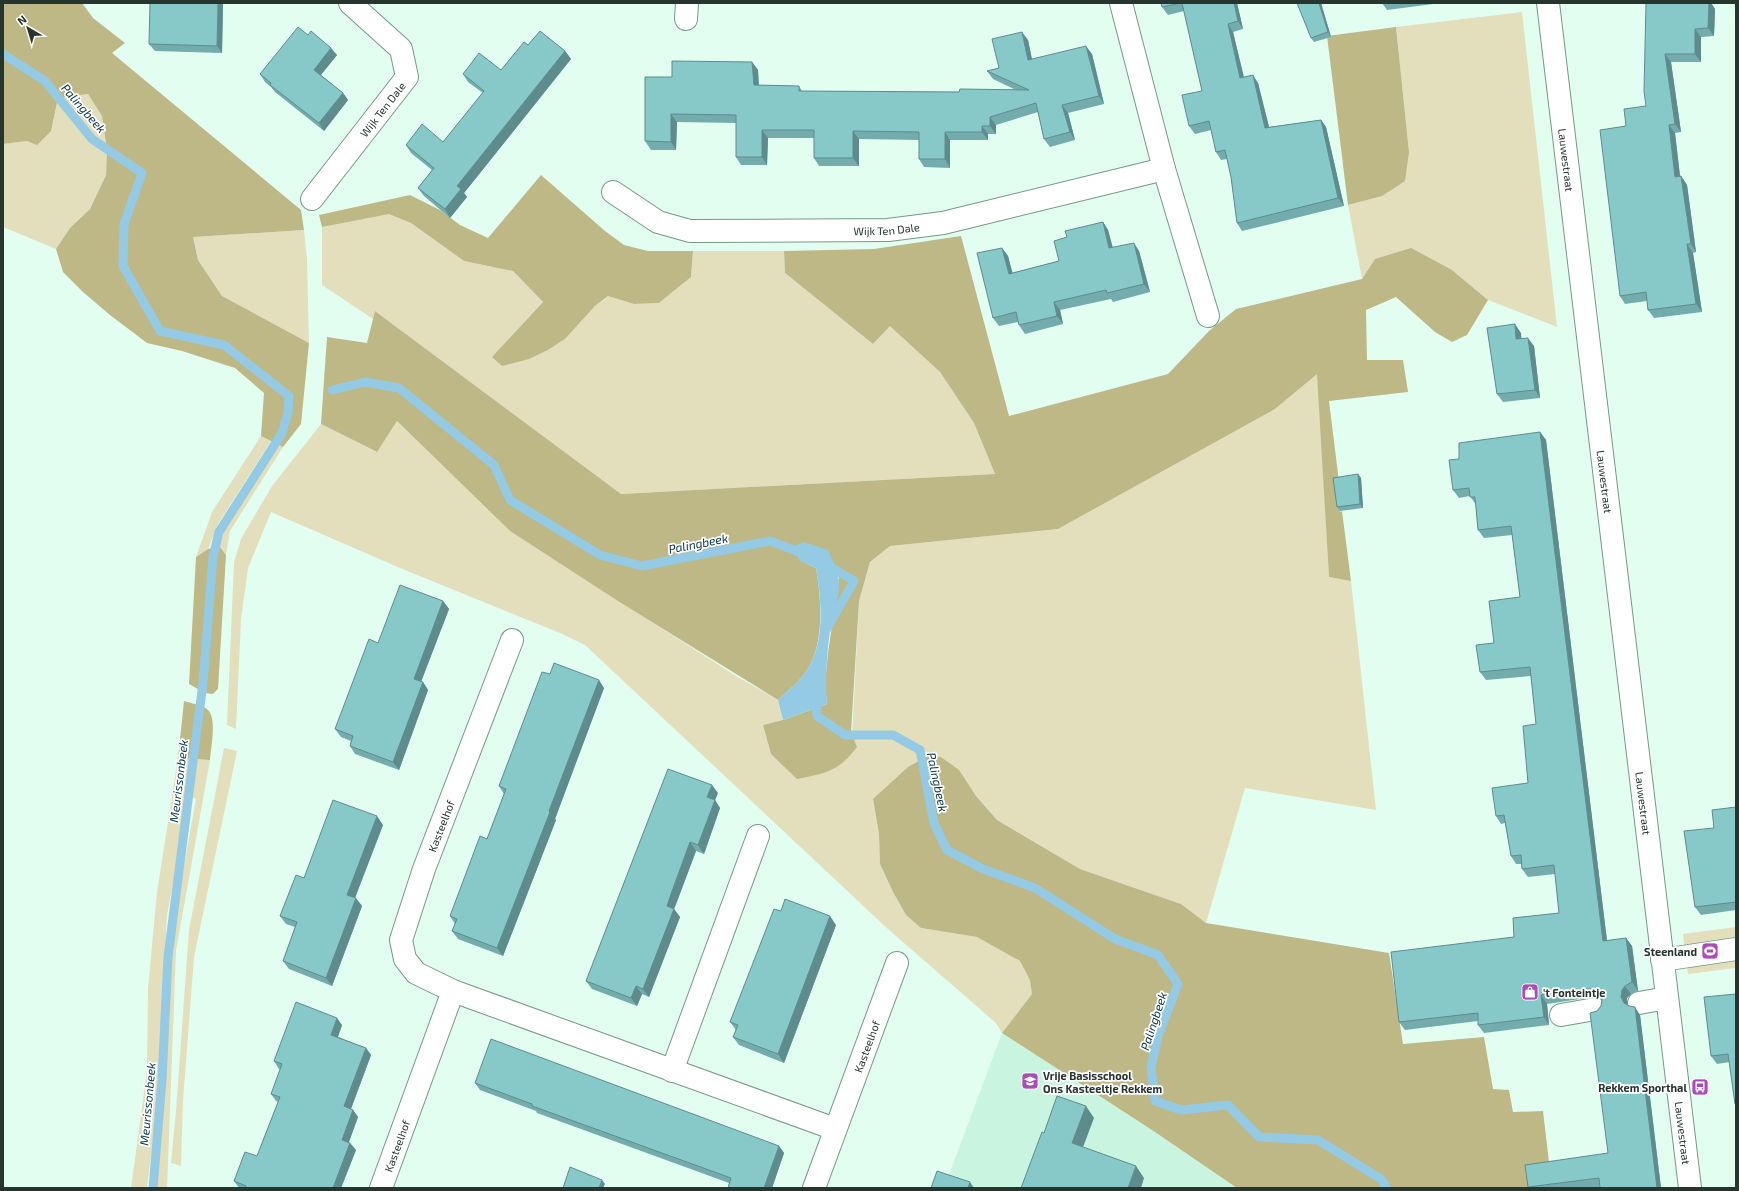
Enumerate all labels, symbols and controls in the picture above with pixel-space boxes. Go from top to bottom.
north arrow [8,8,48,48]
text: N [14,12,29,27]
street label: Wijk Ten Dale [357,79,408,139]
water label: Palingbeek [59,81,109,135]
street label: Lauwestraat [1557,128,1577,192]
street label: Wijk Ten Dale [854,220,920,238]
street label: Lauwestraat [1595,449,1616,514]
water label: Palingbeek [667,530,729,556]
water label: Meurissonbeek [166,739,190,823]
water label: Palingbeek [925,751,951,813]
street label: Lauwestraat [1634,771,1654,836]
street label: Kasteelhof [425,798,457,854]
sports icon: Steenland [1700,941,1720,961]
place label: Steenland [1644,945,1697,958]
shop icon: 't Fonteintje [1520,982,1540,1002]
place label: 't Fonteintje [1543,986,1605,1000]
water label: Palingbeek [1137,990,1169,1052]
street label: Kasteelhof [851,1018,882,1074]
water label: Meurissonbeek [136,1062,158,1146]
place label: Vrije Basisschool Ons Kasteeltje Rekkem [1043,1069,1163,1096]
school or university icon: Vrije Basisschool Ons Kasteeltje Rekkem [1020,1071,1040,1091]
bus stop icon: Rekkem Sporthal [1690,1077,1710,1097]
place label: Rekkem Sporthal [1598,1081,1687,1094]
street label: Lauwestraat [1673,1101,1694,1165]
street label: Kasteelhof [381,1117,412,1173]

